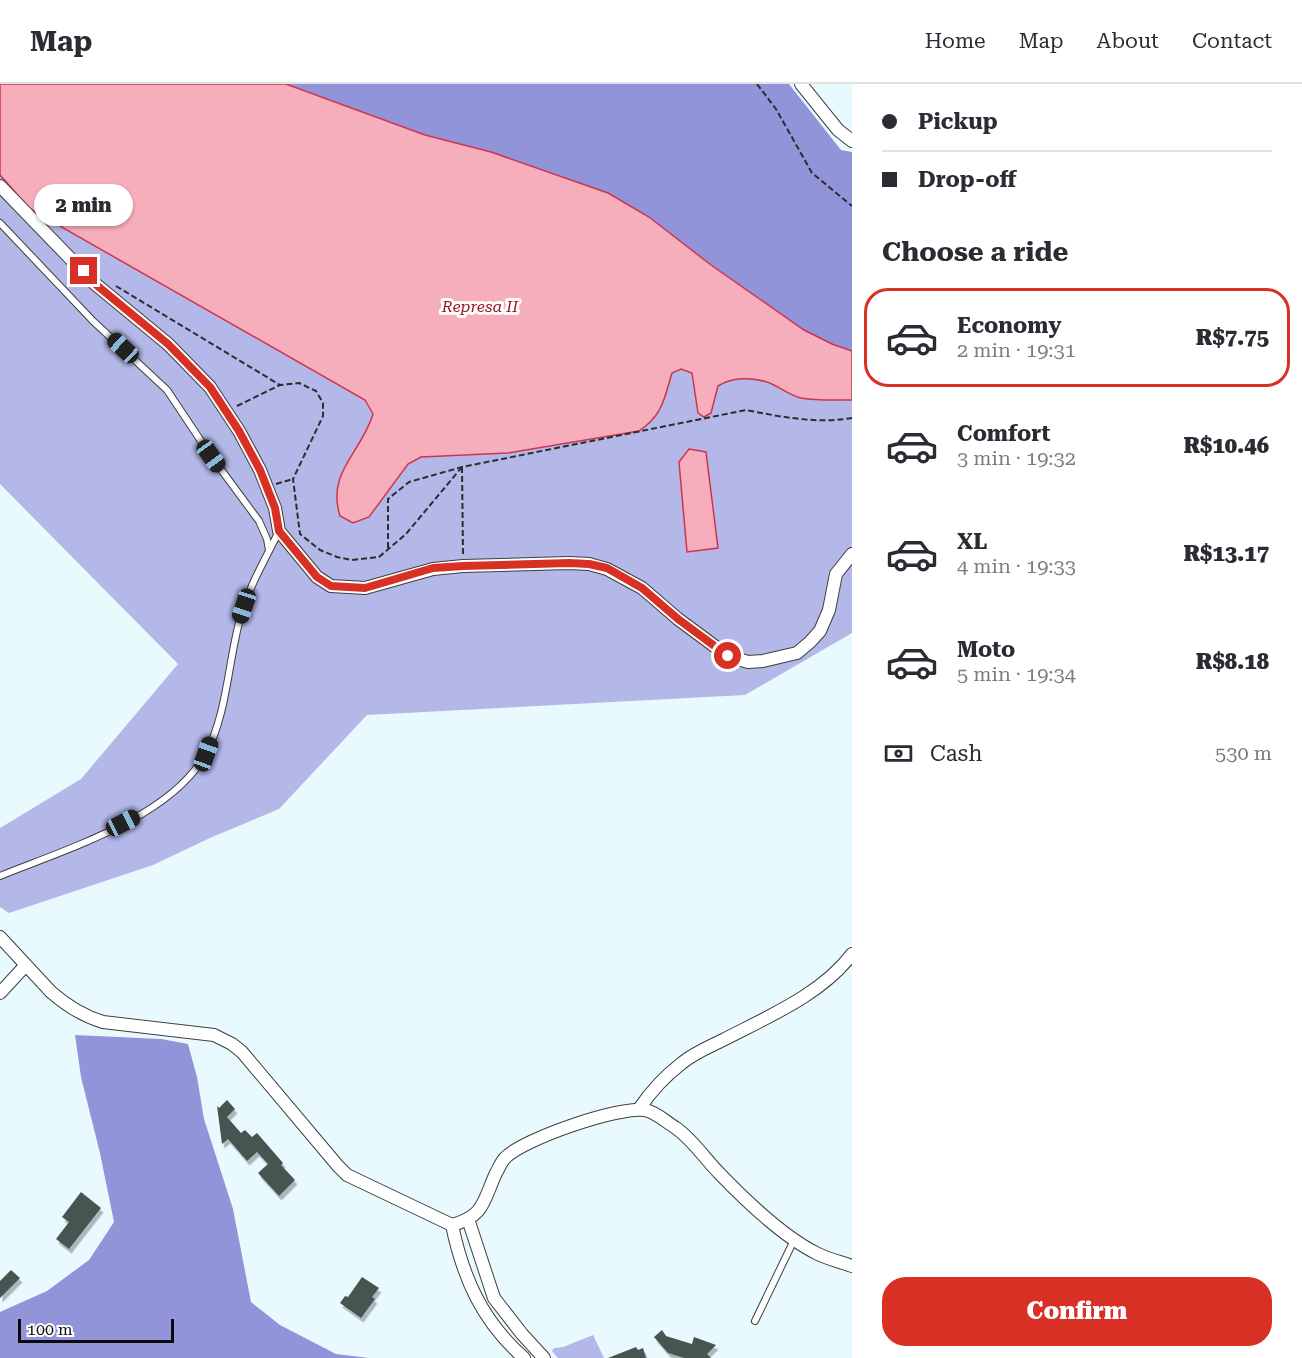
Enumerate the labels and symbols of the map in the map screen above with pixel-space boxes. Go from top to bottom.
callout: 2 min [34,184,134,226]
route end [70,257,97,284]
water label: Represa II [441,297,519,316]
car [104,329,142,367]
car [193,436,229,476]
car [230,586,258,626]
route start [714,642,741,669]
car [191,734,221,774]
car [103,807,143,839]
scale bar [18,1316,174,1344]

